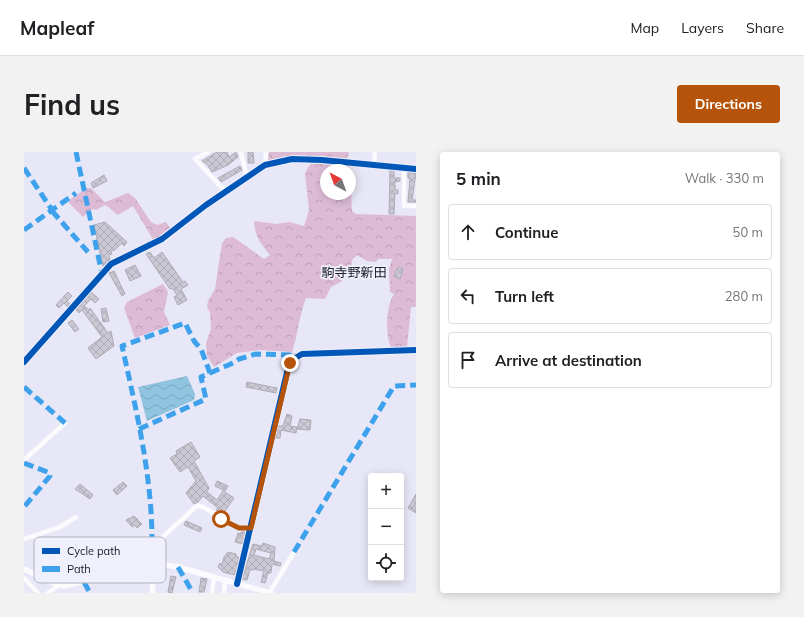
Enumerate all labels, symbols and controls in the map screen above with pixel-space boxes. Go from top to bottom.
text: Mapleaf [20,16,94,40]
text: Map [630,19,659,37]
text: Layers [681,19,724,37]
text: Share [746,19,784,37]
button: Directions [677,85,780,123]
text: Find us [24,87,120,122]
north arrow [320,164,356,200]
text: 5 min [456,168,501,189]
text: Walk · 330 m [685,170,764,186]
icon: ahead [457,221,479,243]
text: Continue [495,223,558,242]
text: 50 m [733,224,763,240]
district label: 駒寺野新田 [321,264,387,280]
icon: left [457,285,479,307]
text: Turn left [495,287,554,306]
text: 280 m [725,288,763,304]
icon: arrive [457,349,479,371]
text: Arrive at destination [495,351,642,370]
route end [281,354,299,372]
map controls [368,473,404,581]
button: + [368,473,404,509]
button: − [368,509,404,545]
route start [212,510,230,528]
legend [34,537,166,583]
text: Cycle path [67,544,120,558]
button: locate [368,545,404,581]
text: Path [67,562,91,576]

